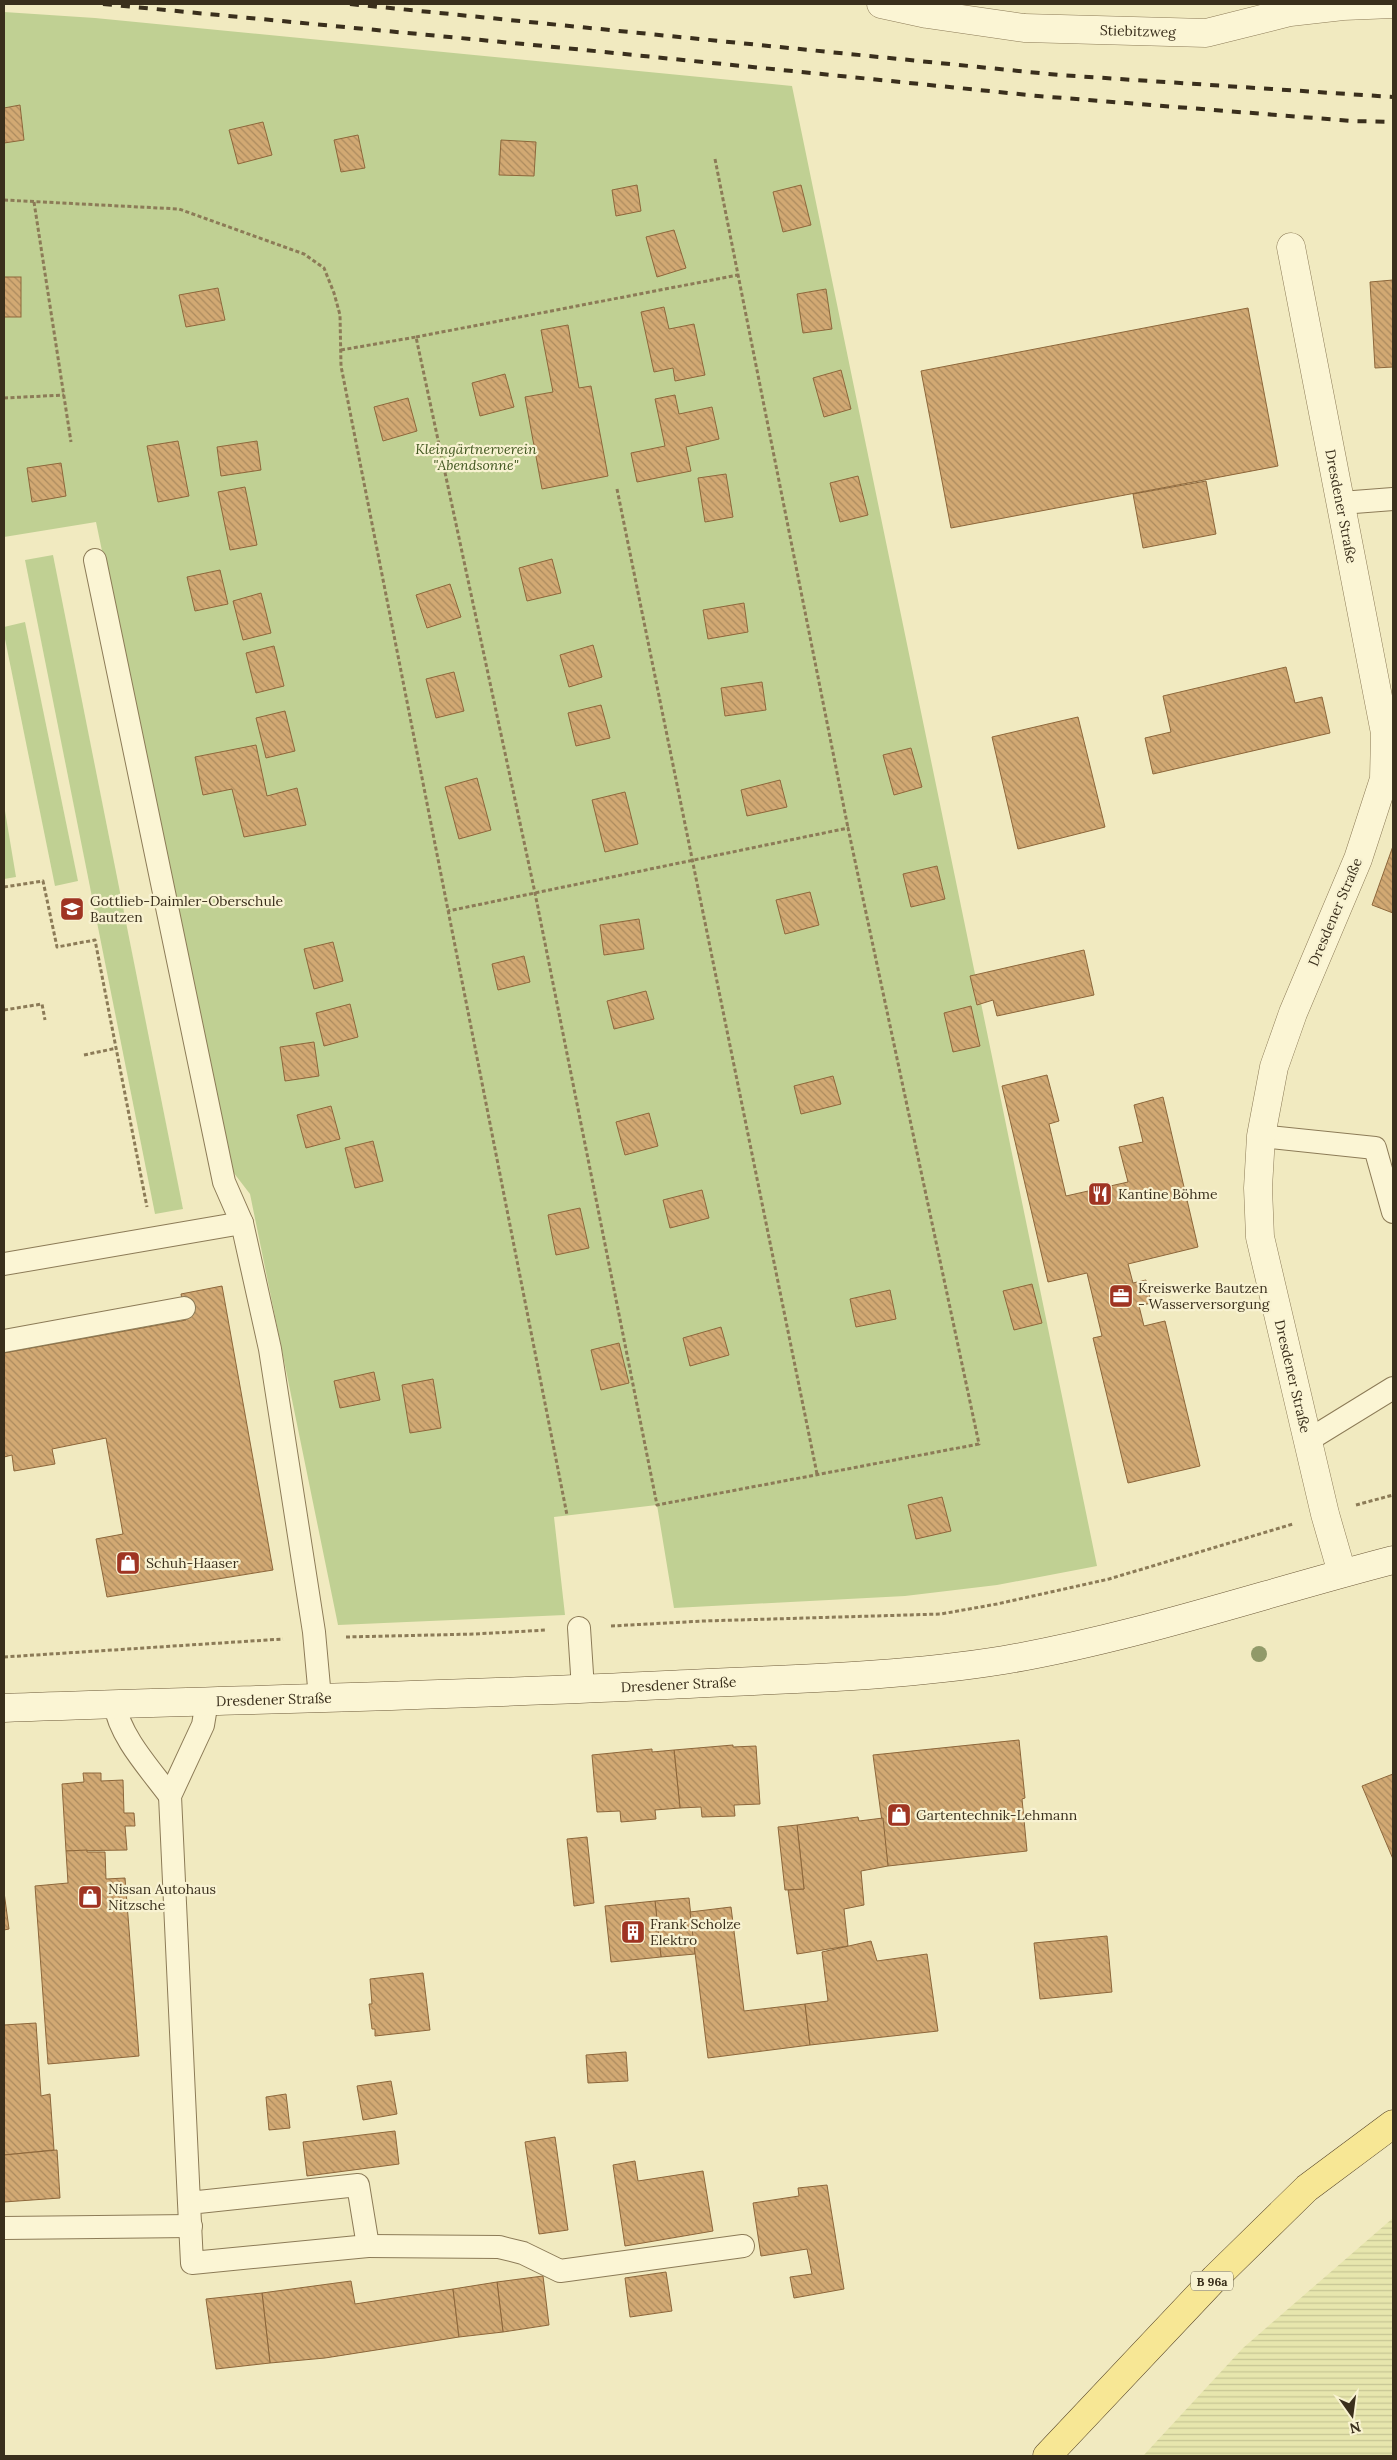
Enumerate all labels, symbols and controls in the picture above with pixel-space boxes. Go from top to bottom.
street label: Stiebitzweg [1100,21,1176,41]
park label: Kleingärtnerverein "Abendsonne" [415,440,537,474]
street label: Dresdener Straße [1321,448,1361,565]
street label: Dresdener Straße [1304,855,1366,969]
place label: Gottlieb-Daimler-Oberschule Bautzen [90,892,284,926]
school or university icon: Gottlieb-Daimler-Oberschule Bautzen [59,896,85,922]
restaurant icon: Kantine Böhme [1087,1181,1113,1207]
place label: Kantine Böhme [1118,1185,1218,1203]
place label: Kreiswerke Bautzen - Wasserversorgung [1138,1279,1270,1313]
office icon: Kreiswerke Bautzen - Wasserversorgung [1108,1283,1134,1309]
street label: Dresdener Straße [1271,1318,1315,1435]
shop icon: Schuh-Haaser [115,1550,141,1576]
place label: Schuh-Haaser [146,1554,239,1572]
street label: Dresdener Straße [620,1673,737,1696]
street label: Dresdener Straße [216,1689,332,1710]
shop icon: Gartentechnik-Lehmann [886,1802,912,1828]
place label: Gartentechnik-Lehmann [916,1806,1078,1824]
place label: Nissan Autohaus Nitzsche [108,1880,216,1914]
shop icon: Nissan Autohaus Nitzsche [77,1884,103,1910]
place label: Frank Scholze Elektro [650,1915,741,1949]
building icon: Frank Scholze Elektro [620,1919,646,1945]
road number: B 96a [1191,2272,1233,2290]
north arrow [1327,2390,1377,2440]
text: N [1348,2418,1363,2438]

